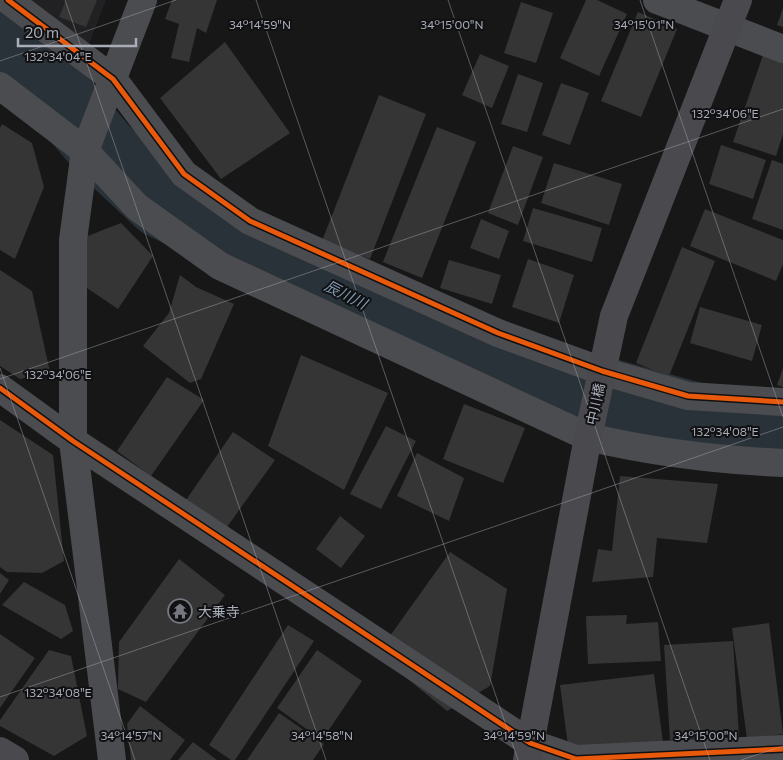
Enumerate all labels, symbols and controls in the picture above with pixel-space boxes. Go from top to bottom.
scale bar [18,15,135,47]
text: 34°14'59"N [229,17,291,31]
text: 34°15'00"N [420,17,484,31]
text: 34°15'01"N [614,17,674,31]
text: 20 m [25,23,59,41]
text: 132°34'04"E [24,49,92,63]
text: 132°34'06"E [691,106,759,120]
water label: 辰川川 [322,276,372,313]
text: 132°34'06"E [24,367,92,381]
street label: 中川橋 [582,382,608,426]
text: 132°34'08"E [691,424,759,438]
temple icon: 大乗寺 [167,598,193,624]
place label: 大乗寺 [198,603,240,620]
text: 132°34'08"E [24,685,92,699]
text: 34°14'57"N [100,728,162,742]
text: 34°14'58"N [291,728,353,742]
text: 34°14'59"N [483,728,545,742]
text: 34°15'00"N [674,728,738,742]

